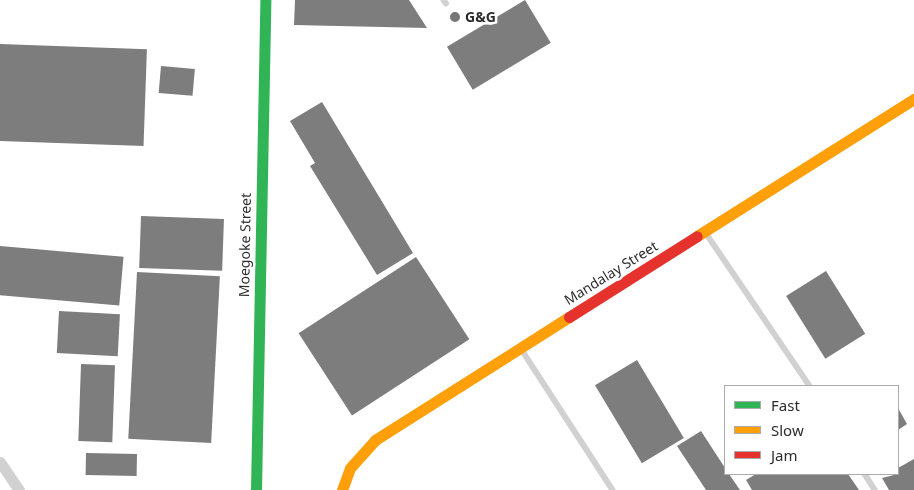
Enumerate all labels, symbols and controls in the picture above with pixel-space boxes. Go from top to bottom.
place label: G&G [465,9,496,25]
marker: G&G [449,11,461,23]
street label: Moegoke Street [236,193,254,297]
street label: Mandalay Street [561,238,661,308]
legend [724,385,899,475]
text: Fast [771,395,800,415]
text: Slow [771,420,804,440]
text: Jam [771,445,798,465]

